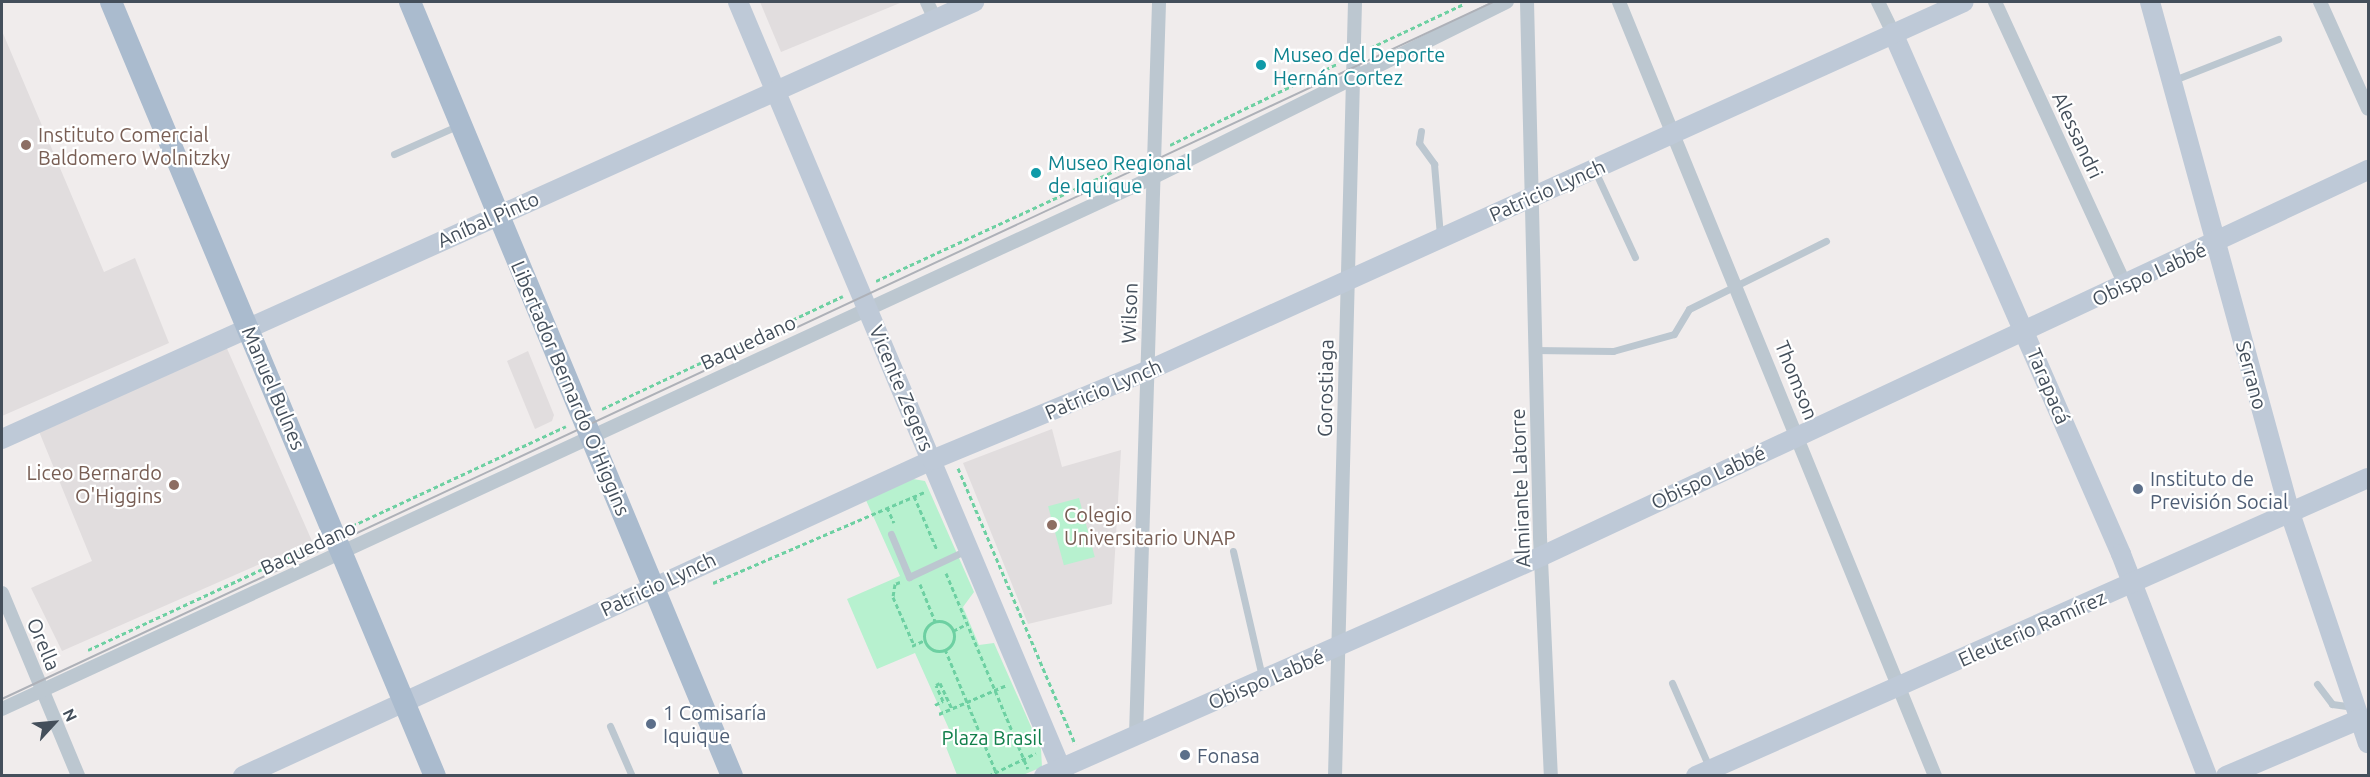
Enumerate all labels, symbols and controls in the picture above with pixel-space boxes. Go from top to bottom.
place label: Museo del Deporte Hernán Cortez [1273,42,1445,89]
marker: Museo del Deporte Hernán Cortez [1254,58,1268,72]
street label: Alessandri [2048,88,2108,182]
place label: Instituto Comercial Baldomero Wolnitzky [38,122,230,169]
marker: Instituto Comercial Baldomero Wolnitzky [19,138,33,152]
place label: Museo Regional de Iquique [1048,150,1191,197]
street label: Patricio Lynch [1485,154,1609,226]
marker: Museo Regional de Iquique [1029,166,1043,180]
street label: Aníbal Pinto [433,186,543,252]
street label: Obispo Labbé [2088,237,2210,311]
street label: Libertador Bernardo O'Higgins [506,257,636,519]
street label: Wilson [1116,282,1142,344]
street label: Baquedano [697,310,799,374]
street label: Vicente Zegers [865,321,939,455]
street label: Manuel Bulnes [237,323,311,453]
street label: Thomson [1770,337,1824,423]
street label: Serrano [2231,338,2273,412]
street label: Gorostiaga [1312,339,1338,437]
street label: Tarapacá [2022,345,2076,427]
street label: Patricio Lynch [1041,354,1165,424]
street label: Almirante Latorre [1505,408,1535,568]
street label: Obispo Labbé [1647,440,1769,514]
place label: Liceo Bernardo O'Higgins [26,461,162,508]
place label: Instituto de Previsión Social [2150,466,2288,513]
marker: Liceo Bernardo O'Higgins [167,478,181,492]
marker: Instituto de Previsión Social [2131,482,2145,496]
place label: Colegio Universitario UNAP [1064,502,1235,549]
street label: Baquedano [257,515,359,579]
marker: Colegio Universitario UNAP [1045,518,1059,532]
street label: Patricio Lynch [597,547,719,621]
street label: Eleuterio Ramírez [1954,585,2110,671]
street label: Orella [22,614,66,674]
street label: Obispo Labbé [1204,644,1328,714]
north arrow [24,693,84,753]
place label: 1 Comisaría Iquique [663,700,767,747]
text: N [59,706,81,724]
marker: 1 Comisaría Iquique [644,717,658,731]
park label: Plaza Brasil [942,725,1042,749]
place label: Fonasa [1197,743,1260,767]
marker: Fonasa [1178,748,1192,762]

